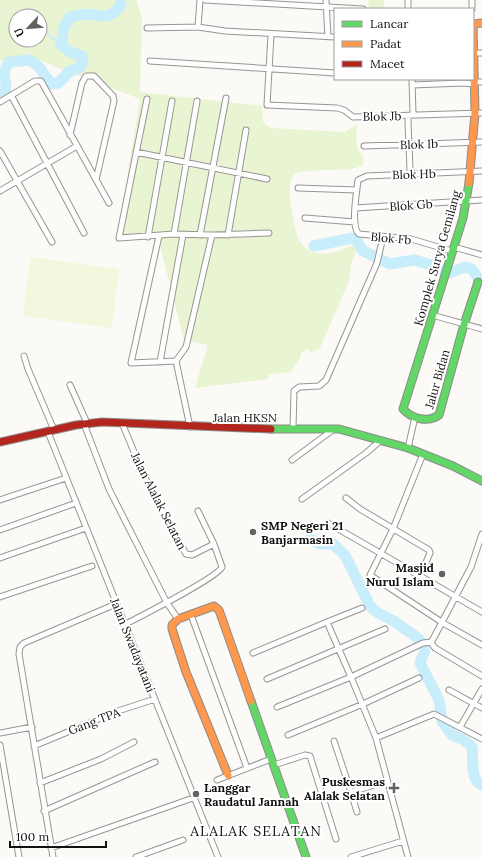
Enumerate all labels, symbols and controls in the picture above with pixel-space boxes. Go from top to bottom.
north arrow [8,8,48,48]
legend [334,8,474,80]
text: Lancar [370,16,409,31]
text: U [11,25,27,39]
text: Padat [370,36,402,51]
text: Macet [370,56,405,71]
street label: Blok Jb [363,108,401,124]
street label: Blok Ib [400,136,438,152]
street label: Blok Hb [392,166,436,182]
street label: Komplek Surya Gemilang [410,188,464,328]
street label: Blok Gb [389,196,433,214]
street label: Blok Fb [370,229,412,247]
street label: Jalur Bidan [421,348,453,411]
street label: Jalan HKSN [212,410,277,425]
street label: Jalan Alalak Selatan [128,449,190,552]
place label: SMP Negeri 21 Banjarmasin [261,518,343,547]
marker: SMP Negeri 21 Banjarmasin [248,527,258,537]
place label: Masjid Nurul Islam [366,560,434,589]
marker: Masjid Nurul Islam [437,569,447,579]
street label: Jalan Swadayatani [107,595,159,694]
street label: Gang TPA [66,704,123,738]
place label: Puskesmas Alalak Selatan [304,774,385,803]
place label: Langgar Raudatul Jannah [204,780,300,809]
marker: Puskesmas Alalak Selatan [388,782,400,794]
marker: Langgar Raudatul Jannah [191,789,201,799]
district label: ALALAK SELATAN [189,822,322,840]
scale bar [10,823,106,849]
text: 100 m [16,829,49,844]

